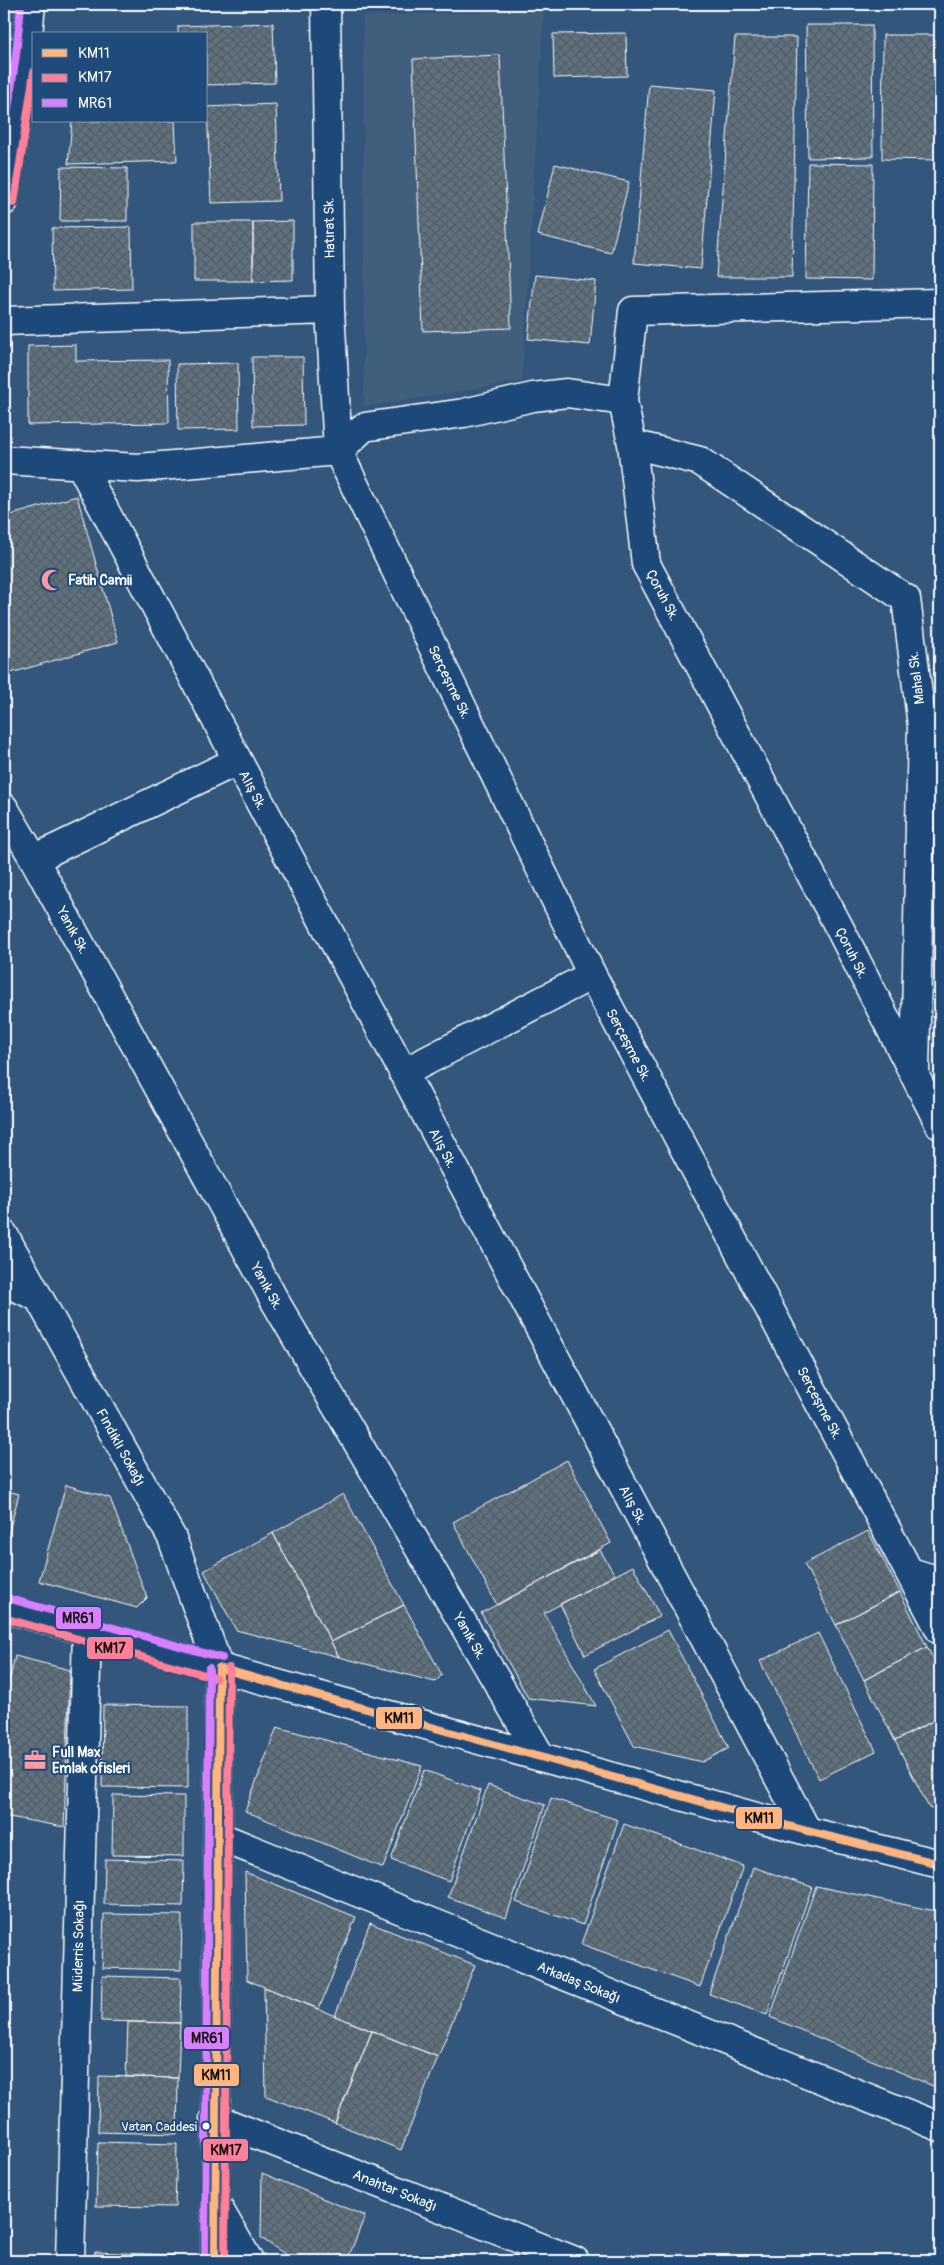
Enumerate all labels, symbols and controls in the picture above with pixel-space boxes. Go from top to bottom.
legend [32,32,208,122]
text: KM11 [78,44,110,63]
text: KM17 [78,68,112,87]
text: MR61 [78,94,112,113]
street label: Hatırat Sk. [320,197,339,259]
mosque icon: Fatih Camii [39,567,65,593]
street label: Çoruh Sk. [642,567,683,624]
place label: Fatih Camii [68,572,132,589]
street label: Serçeşme Sk. [424,643,475,722]
street label: Mahal Sk. [905,651,928,705]
street label: Alış Sk. [235,767,270,813]
street label: Yanık Sk. [52,903,92,957]
street label: Çoruh Sk. [831,925,872,982]
street label: Serçeşme Sk. [602,1006,655,1085]
street label: Alış Sk. [425,1125,460,1171]
street label: Yanık Sk. [246,1259,286,1313]
street label: Serçeşme Sk. [793,1364,846,1443]
street label: Fındıklı Sokağı [92,1406,149,1489]
street label: Alış Sk. [615,1482,650,1528]
line badge: MR61 [55,1606,102,1630]
street label: Yanık Sk. [449,1609,490,1663]
text: MR61 [62,1610,94,1627]
line badge: KM17 [86,1636,134,1660]
text: KM17 [94,1640,126,1657]
line badge: KM11 [375,1706,423,1730]
text: KM11 [384,1710,414,1727]
place label: Full Max Emlak ofisleri [52,1744,131,1777]
office icon: Full Max Emlak ofisleri [22,1747,48,1773]
line badge: KM11 [735,1806,783,1830]
text: KM11 [744,1810,774,1827]
street label: Müderris Sokağı [69,1900,88,1992]
street label: Arkadaş Sokağı [535,1958,623,2007]
line badge: MR61 [183,2026,230,2050]
text: MR61 [191,2030,223,2047]
line badge: KM11 [193,2063,240,2087]
text: KM11 [201,2067,231,2084]
place label: Vatan Caddesi [121,2119,197,2135]
marker: Vatan Caddesi [201,2121,211,2131]
line badge: KM17 [202,2138,249,2162]
text: KM17 [210,2142,242,2159]
street label: Anahtar Sokağı [350,2166,439,2215]

